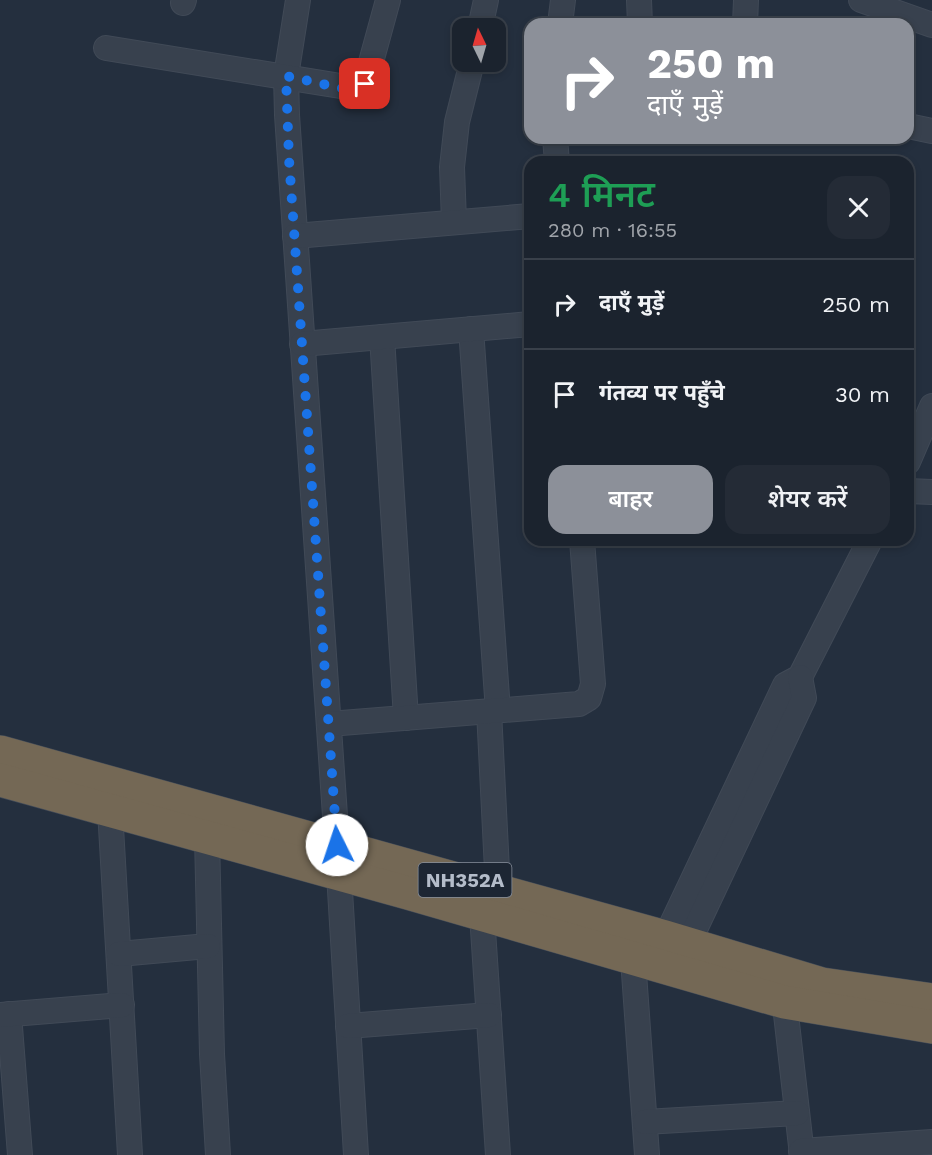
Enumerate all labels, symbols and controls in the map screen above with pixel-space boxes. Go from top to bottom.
north arrow [452,18,506,72]
map controls [452,18,506,72]
text: 250 m [647,39,775,88]
icon: right [548,42,626,120]
pin [339,58,390,109]
icon: arrive [348,67,381,100]
text: दाएँ मुड़ें [647,89,723,121]
text: 4 मिनट [548,174,655,216]
button: close [827,176,890,239]
text: 280 m · 16:55 [548,218,677,242]
icon: right [548,288,581,321]
text: दाएँ मुड़ें [599,290,664,315]
text: 250 m [822,292,890,317]
icon: arrive [548,378,581,411]
text: गंतव्य पर पहुँचे [599,380,725,405]
text: 30 m [835,382,890,407]
button: बाहर [548,465,713,534]
button: शेयर करें [725,465,890,534]
position arrow [305,813,369,877]
road number: NH352A [418,863,512,897]

